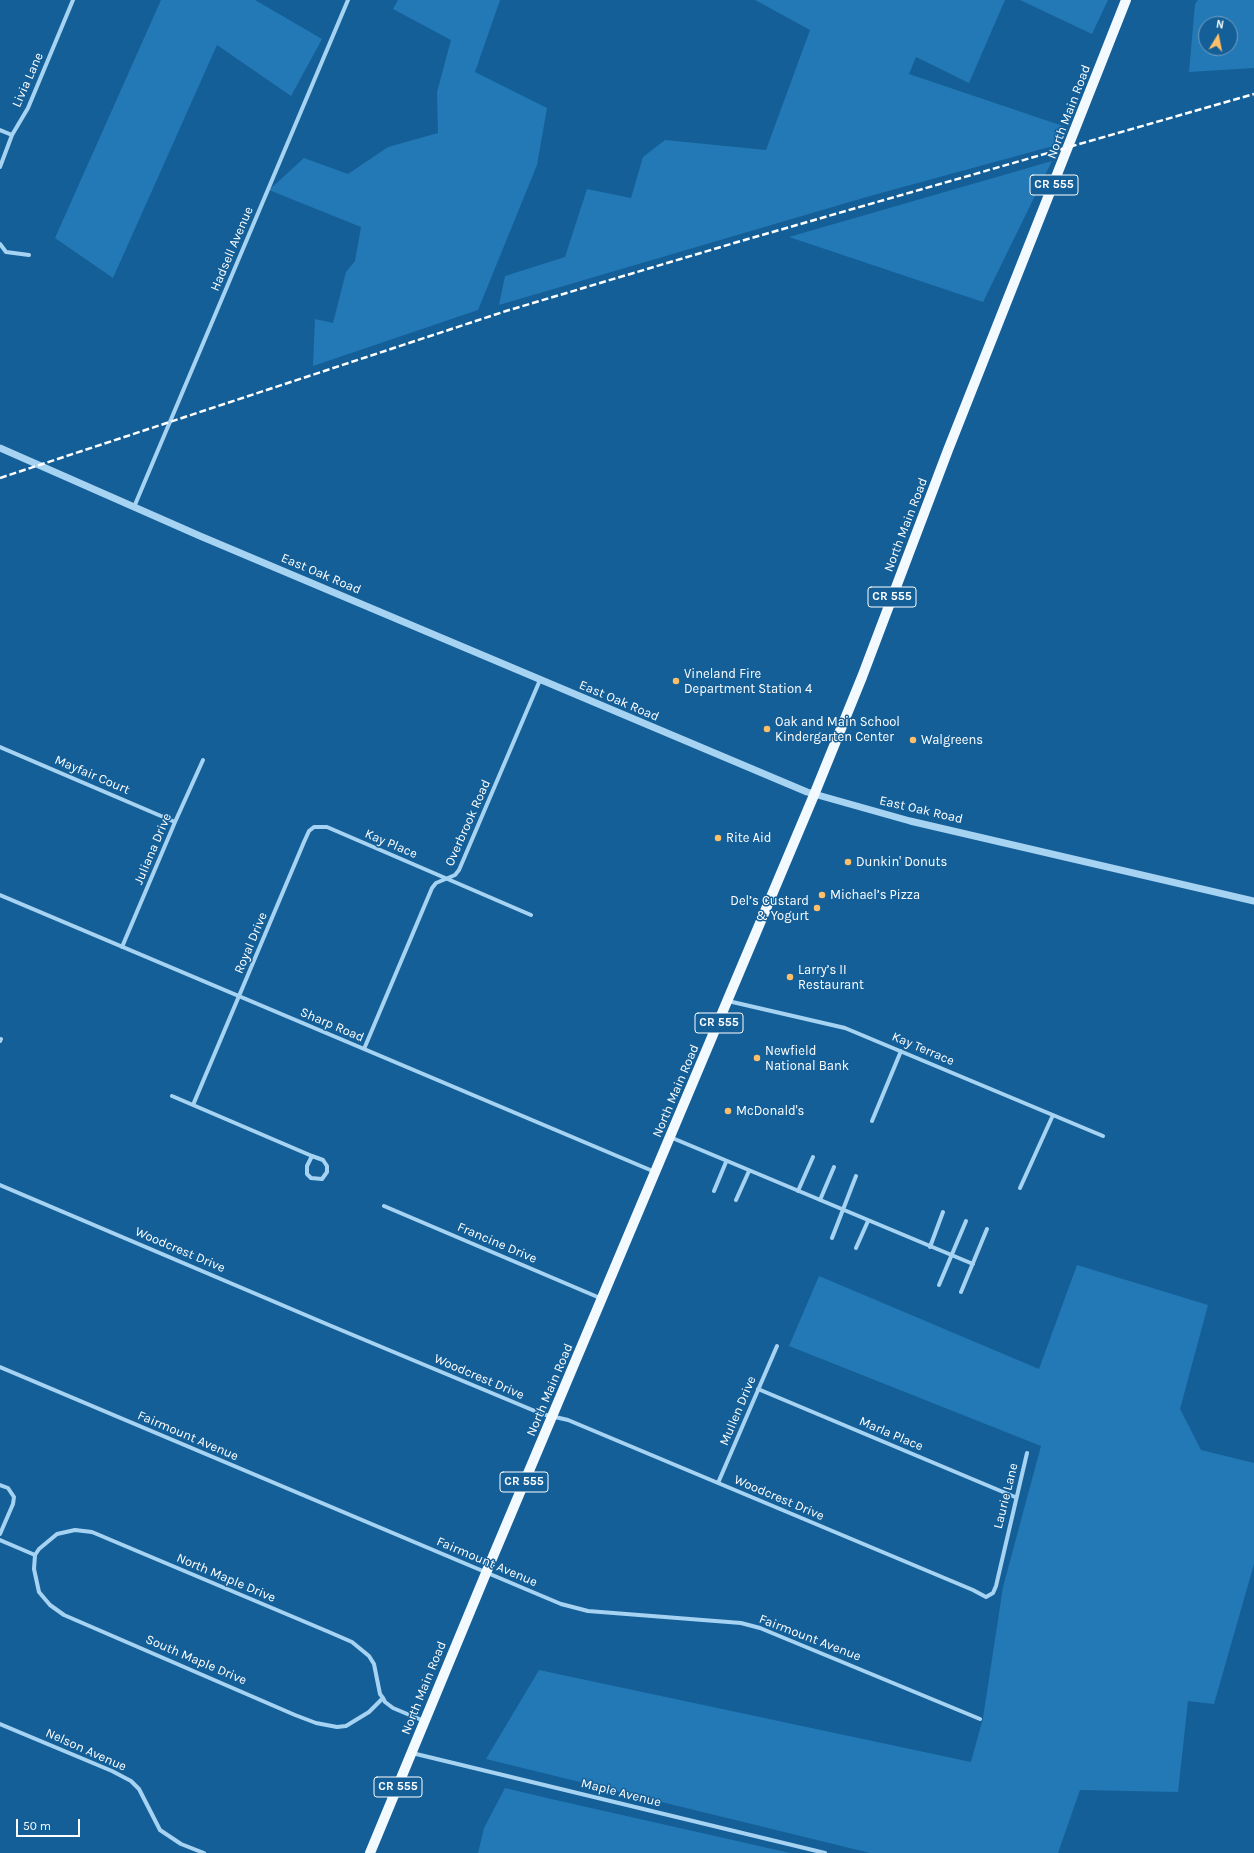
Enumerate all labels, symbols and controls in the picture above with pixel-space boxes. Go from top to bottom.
north arrow [1198,16,1238,56]
text: N [1215,18,1225,32]
street label: Livia Lane [9,50,47,110]
street label: North Main Road [1044,63,1094,161]
road number: CR 555 [1030,175,1078,195]
street label: Hadsell Avenue [207,204,257,294]
street label: North Main Road [881,476,931,574]
street label: East Oak Road [279,550,363,598]
road number: CR 555 [868,587,916,607]
place label: Vineland Fire Department Station 4 [684,666,812,697]
marker: Vineland Fire Department Station 4 [671,676,681,686]
street label: East Oak Road [577,677,661,725]
place label: Oak and Main School Kindergarten Center [775,714,900,745]
marker: Oak and Main School Kindergarten Center [762,724,772,734]
place label: Walgreens [921,732,983,748]
marker: Walgreens [908,735,918,745]
street label: Mayfair Court [52,752,132,798]
street label: Overbrook Road [442,777,494,869]
street label: East Oak Road [878,793,964,827]
street label: Juliana Drive [131,811,175,887]
street label: Kay Place [362,826,420,862]
place label: Rite Aid [726,830,772,846]
marker: Rite Aid [713,833,723,843]
place label: Dunkin' Donuts [856,854,947,870]
marker: Dunkin' Donuts [843,857,853,867]
place label: Michael’s Pizza [830,887,920,903]
marker: Michael’s Pizza [817,890,827,900]
place label: Del’s Custard & Yogurt [730,893,809,924]
marker: Del’s Custard & Yogurt [812,903,822,913]
street label: Royal Drive [231,910,271,976]
place label: Larry’s II Restaurant [798,962,864,993]
marker: Larry’s II Restaurant [785,972,795,982]
street label: Sharp Road [298,1005,366,1045]
road number: CR 555 [695,1013,743,1033]
street label: Kay Terrace [889,1029,957,1069]
street label: North Main Road [649,1042,703,1140]
place label: Newfield National Bank [765,1043,849,1074]
marker: Newfield National Bank [752,1053,762,1063]
place label: McDonald's [736,1103,804,1119]
marker: McDonald's [723,1106,733,1116]
street label: Francine Drive [455,1219,539,1267]
street label: Woodcrest Drive [133,1224,227,1276]
street label: North Main Road [523,1341,577,1439]
street label: Woodcrest Drive [432,1351,526,1403]
street label: Mullen Drive [716,1374,760,1448]
street label: Fairmount Avenue [135,1408,241,1464]
street label: Marla Place [857,1414,925,1454]
street label: Laurie Lane [990,1462,1022,1530]
road number: CR 555 [500,1472,548,1492]
street label: Woodcrest Drive [732,1472,826,1524]
street label: Fairmount Avenue [434,1534,540,1590]
street label: North Maple Drive [174,1550,278,1606]
street label: Fairmount Avenue [757,1611,863,1665]
street label: South Maple Drive [143,1632,249,1688]
street label: North Main Road [398,1639,450,1737]
street label: Nelson Avenue [43,1725,129,1775]
street label: Maple Avenue [579,1776,663,1810]
road number: CR 555 [374,1777,422,1797]
scale bar [18,1811,82,1837]
text: 50 m [23,1819,51,1833]

